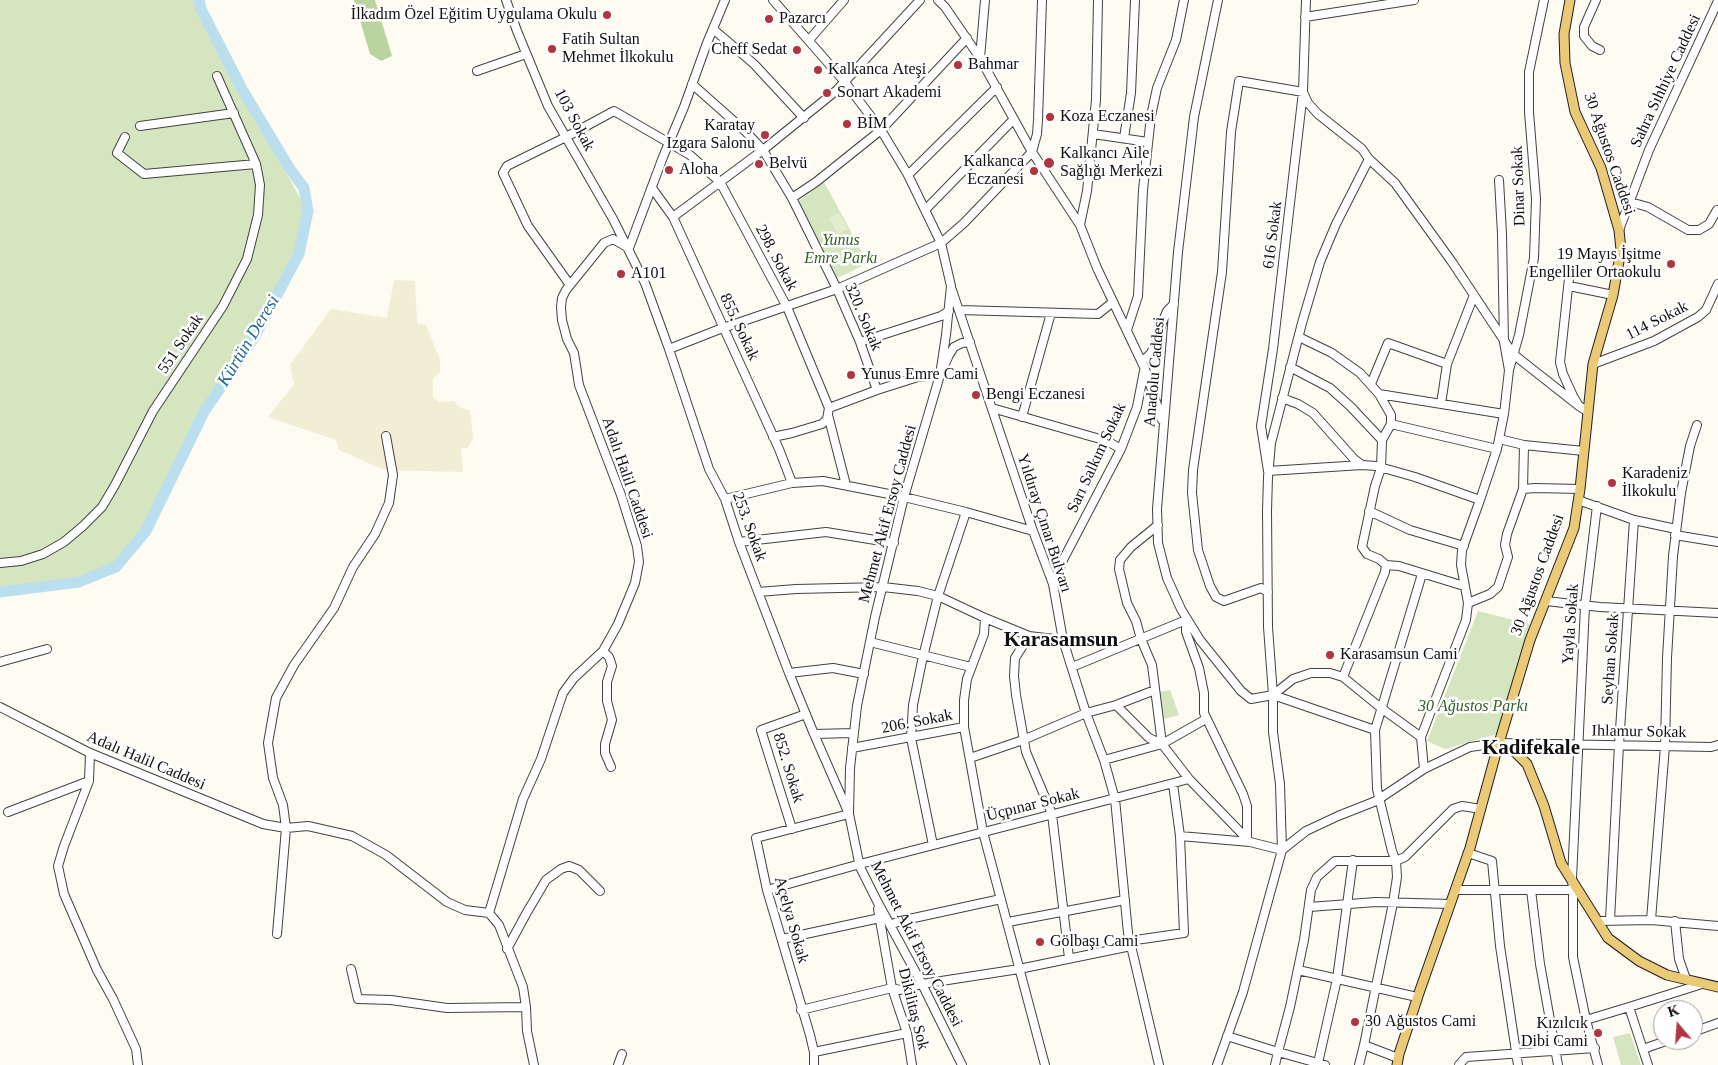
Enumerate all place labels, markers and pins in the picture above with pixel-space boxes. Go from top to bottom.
place label: İlkadım Özel Eğitim Uygulama Okulu [351,5,597,25]
marker: İlkadım Özel Eğitim Uygulama Okulu [601,9,613,21]
place label: Pazarcı [779,9,826,29]
marker: Pazarcı [763,13,775,25]
place label: Fatih Sultan Mehmet İlkokulu [562,30,674,68]
place label: Cheff Sedat [711,40,787,60]
marker: Fatih Sultan Mehmet İlkokulu [546,43,558,55]
marker: Cheff Sedat [791,44,803,56]
place label: Bahmar [968,55,1019,75]
marker: Bahmar [952,59,964,71]
place label: Kalkanca Ateşi [828,60,926,80]
marker: Kalkanca Ateşi [812,64,824,76]
place label: Sonart Akademi [837,83,941,103]
marker: Sonart Akademi [821,87,833,99]
place label: Koza Eczanesi [1060,107,1155,127]
marker: Koza Eczanesi [1044,111,1056,123]
place label: BİM [857,114,887,134]
place label: Karatay Izgara Salonu [667,116,755,154]
marker: BİM [841,118,853,130]
marker: Karatay Izgara Salonu [759,129,771,141]
place label: Kalkancı Aile Sağlığı Merkezi [1060,144,1163,182]
place label: Kalkanca Eczanesi [964,152,1024,190]
place label: Belvü [769,154,807,174]
marker: Kalkancı Aile Sağlığı Merkezi [1042,156,1056,170]
marker: Belvü [753,158,765,170]
place label: Aloha [679,160,718,180]
marker: Aloha [663,164,675,176]
marker: Kalkanca Eczanesi [1028,165,1040,177]
place label: 19 Mayıs İşitme Engelliler Ortaokulu [1529,245,1661,283]
marker: 19 Mayıs İşitme Engelliler Ortaokulu [1665,258,1677,270]
place label: A101 [631,264,667,284]
marker: A101 [615,268,627,280]
place label: Yunus Emre Cami [861,365,978,385]
marker: Yunus Emre Cami [845,369,857,381]
place label: Bengi Eczanesi [986,385,1085,405]
marker: Bengi Eczanesi [970,389,982,401]
place label: Karadeniz İlkokulu [1622,464,1688,502]
marker: Karadeniz İlkokulu [1606,477,1618,489]
place label: Karasamsun Cami [1340,645,1458,665]
marker: Karasamsun Cami [1324,649,1336,661]
place label: Gölbaşı Cami [1050,932,1138,952]
marker: Gölbaşı Cami [1034,936,1046,948]
place label: 30 Ağustos Cami [1365,1012,1476,1032]
place label: Kızılcık Dibi Cami [1521,1014,1588,1052]
marker: 30 Ağustos Cami [1349,1016,1361,1028]
marker: Kızılcık Dibi Cami [1592,1027,1604,1039]

